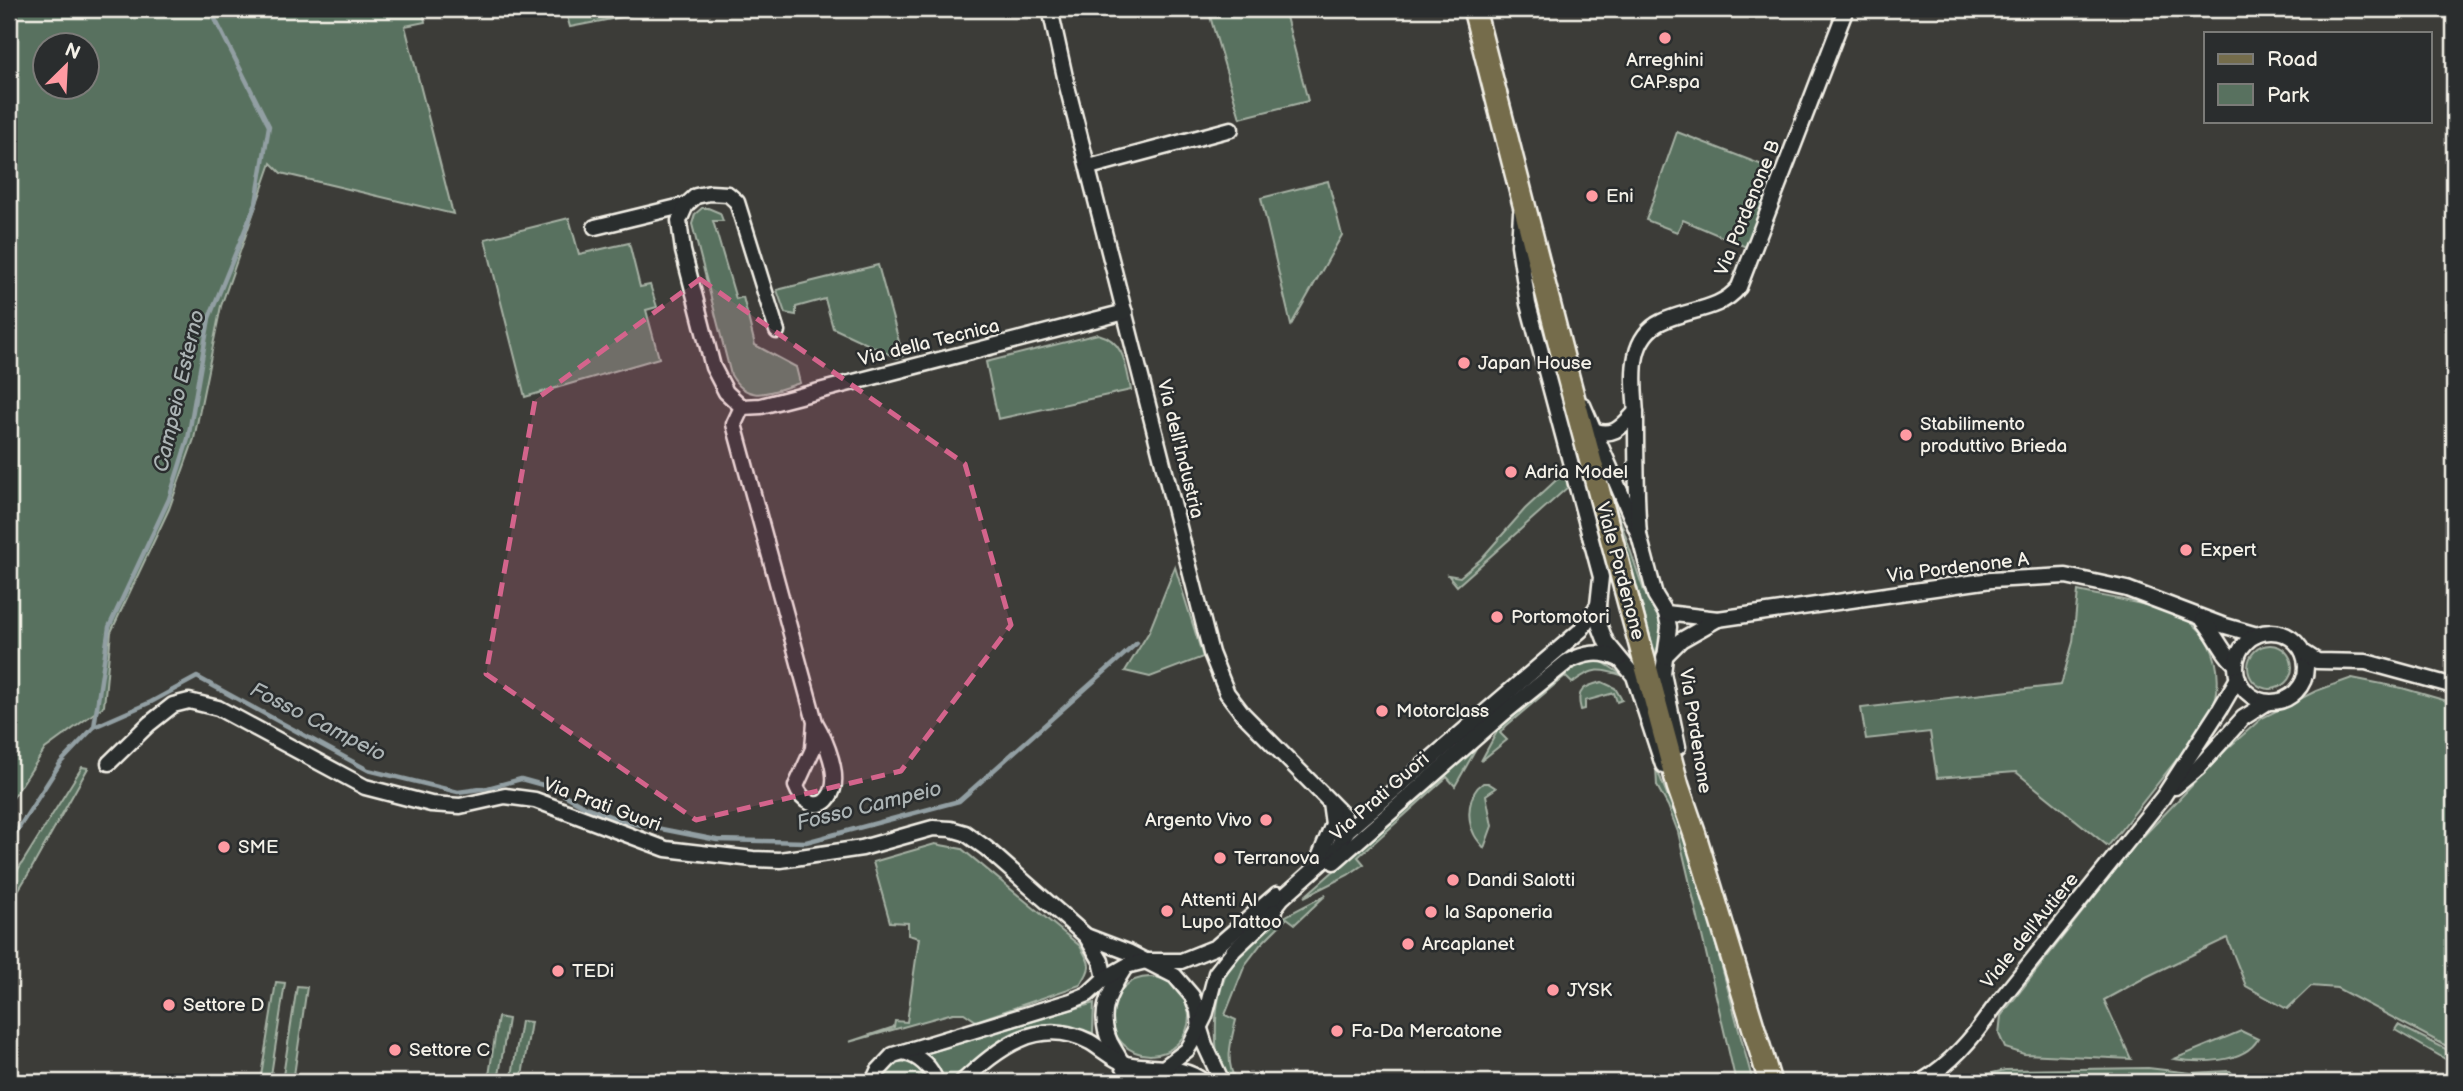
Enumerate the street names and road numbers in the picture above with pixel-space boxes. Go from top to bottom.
street label: Via Pordenone B [1710,137,1786,279]
street label: Via della Tecnica [856,314,1002,372]
street label: Via dell'Industria [1152,377,1208,521]
street label: Viale Pordenone [1591,500,1649,642]
street label: Via Pordenone A [1886,548,2031,588]
street label: Via Pordenone [1674,667,1716,795]
street label: Via Prati Guori [1326,748,1434,846]
street label: Via Prati Guori [540,773,664,837]
street label: Viale dell'Autiere [1976,868,2084,994]

